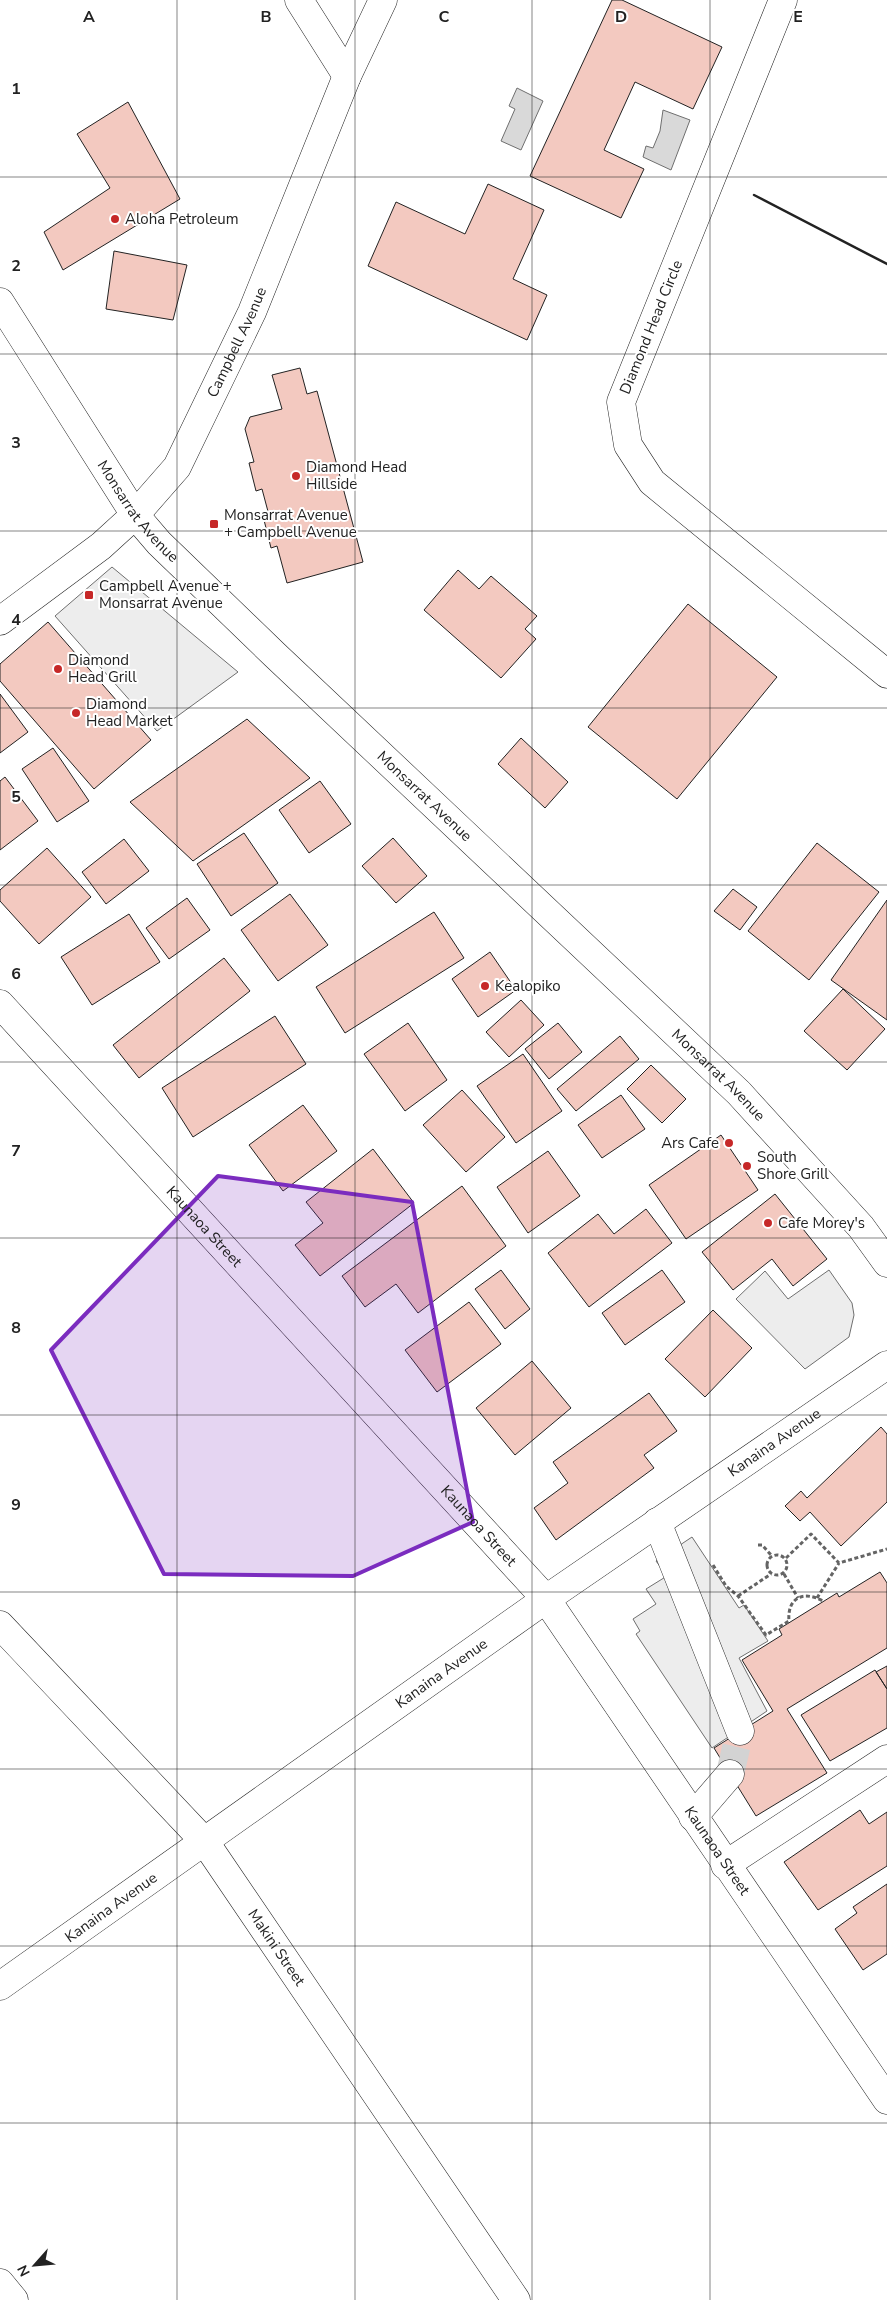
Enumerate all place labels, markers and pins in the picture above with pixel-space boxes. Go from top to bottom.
place label: Aloha Petroleum [125,209,239,229]
marker: Aloha Petroleum [109,213,121,225]
place label: Diamond Head Hillside [306,457,407,494]
marker: Diamond Head Hillside [290,470,302,482]
place label: Monsarrat Avenue + Campbell Avenue [224,505,357,542]
marker: Monsarrat Avenue + Campbell Avenue [208,518,220,530]
place label: Campbell Avenue + Monsarrat Avenue [99,576,232,613]
marker: Campbell Avenue + Monsarrat Avenue [83,589,95,601]
place label: Diamond Head Grill [68,650,137,687]
marker: Diamond Head Grill [52,663,64,675]
place label: Diamond Head Market [86,694,173,731]
marker: Diamond Head Market [70,707,82,719]
place label: Kealopiko [495,976,561,996]
marker: Kealopiko [479,980,491,992]
place label: Ars Cafe [661,1133,719,1153]
marker: Ars Cafe [723,1137,735,1149]
place label: South Shore Grill [757,1147,829,1184]
marker: South Shore Grill [741,1160,753,1172]
place label: Cafe Morey's [778,1213,865,1233]
marker: Cafe Morey's [762,1217,774,1229]

